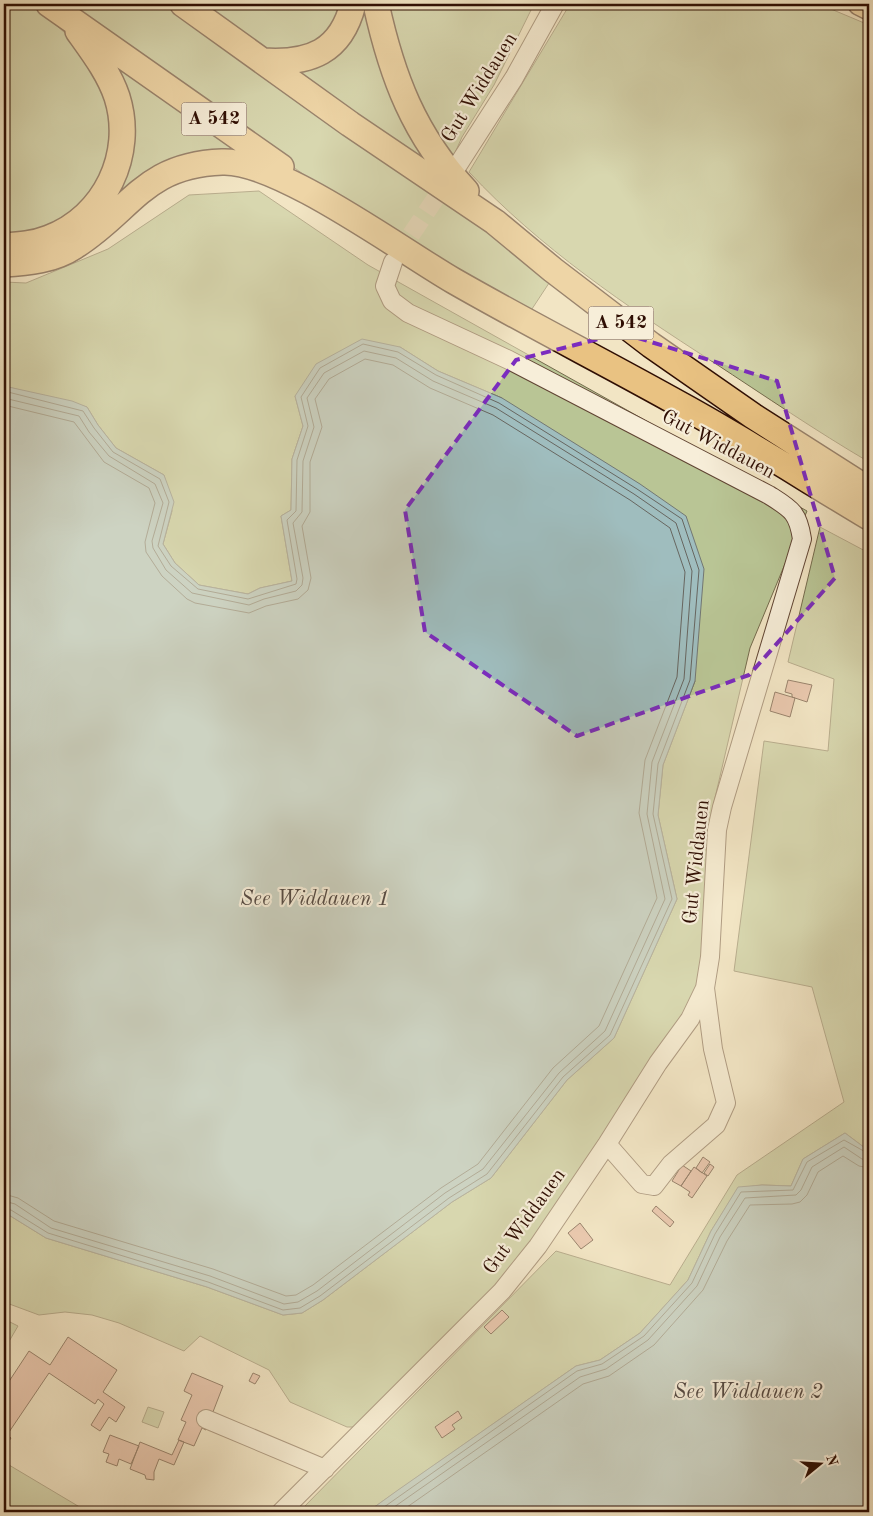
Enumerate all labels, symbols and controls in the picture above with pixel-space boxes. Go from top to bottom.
street label: Gut Widdauen [438,30,522,146]
road number: A 542 [182,102,246,136]
road number: A 542 [588,306,654,339]
street label: Gut Widdauen [658,407,778,483]
street label: Gut Widdauen [681,799,713,925]
water label: See Widdauen 1 [240,889,390,910]
street label: Gut Widdauen [480,1165,570,1278]
water label: See Widdauen 2 [673,1382,823,1403]
north arrow [796,1438,846,1488]
text: N [823,1453,840,1468]

